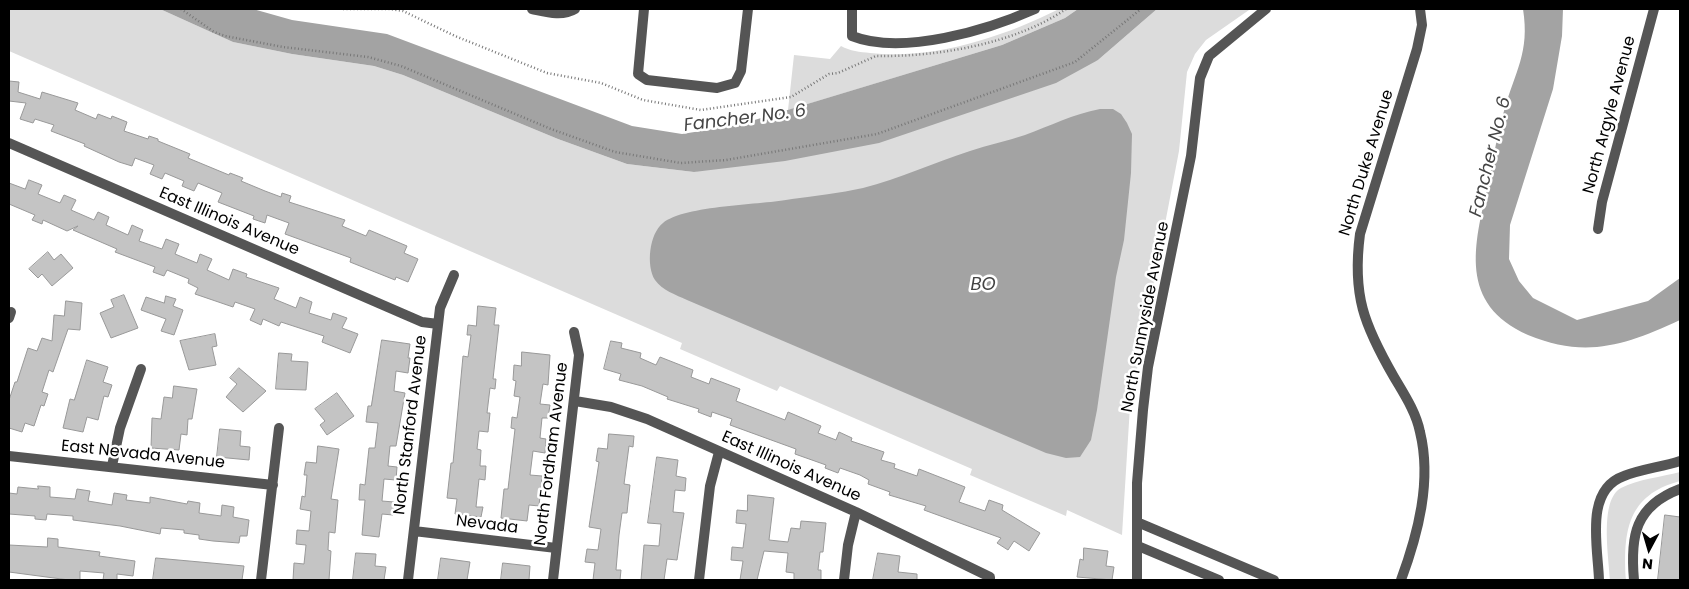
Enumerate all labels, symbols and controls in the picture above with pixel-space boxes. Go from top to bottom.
street label: North Argyle Avenue [1580,34,1640,196]
street label: North Duke Avenue [1336,88,1398,238]
water label: Fancher No. 6 [1466,95,1516,219]
water label: Fancher No. 6 [683,101,807,137]
street label: East Illinois Avenue [156,184,302,260]
street label: North Sunnyside Avenue [1118,220,1174,414]
water label: BO [970,274,996,296]
street label: North Stanford Avenue [390,334,432,516]
street label: North Fordham Avenue [531,361,573,547]
street label: East Illinois Avenue [718,428,864,506]
street label: East Nevada Avenue [60,437,226,473]
street label: Nevada [455,512,519,538]
north arrow [1624,524,1674,574]
text: N [1641,553,1654,574]

